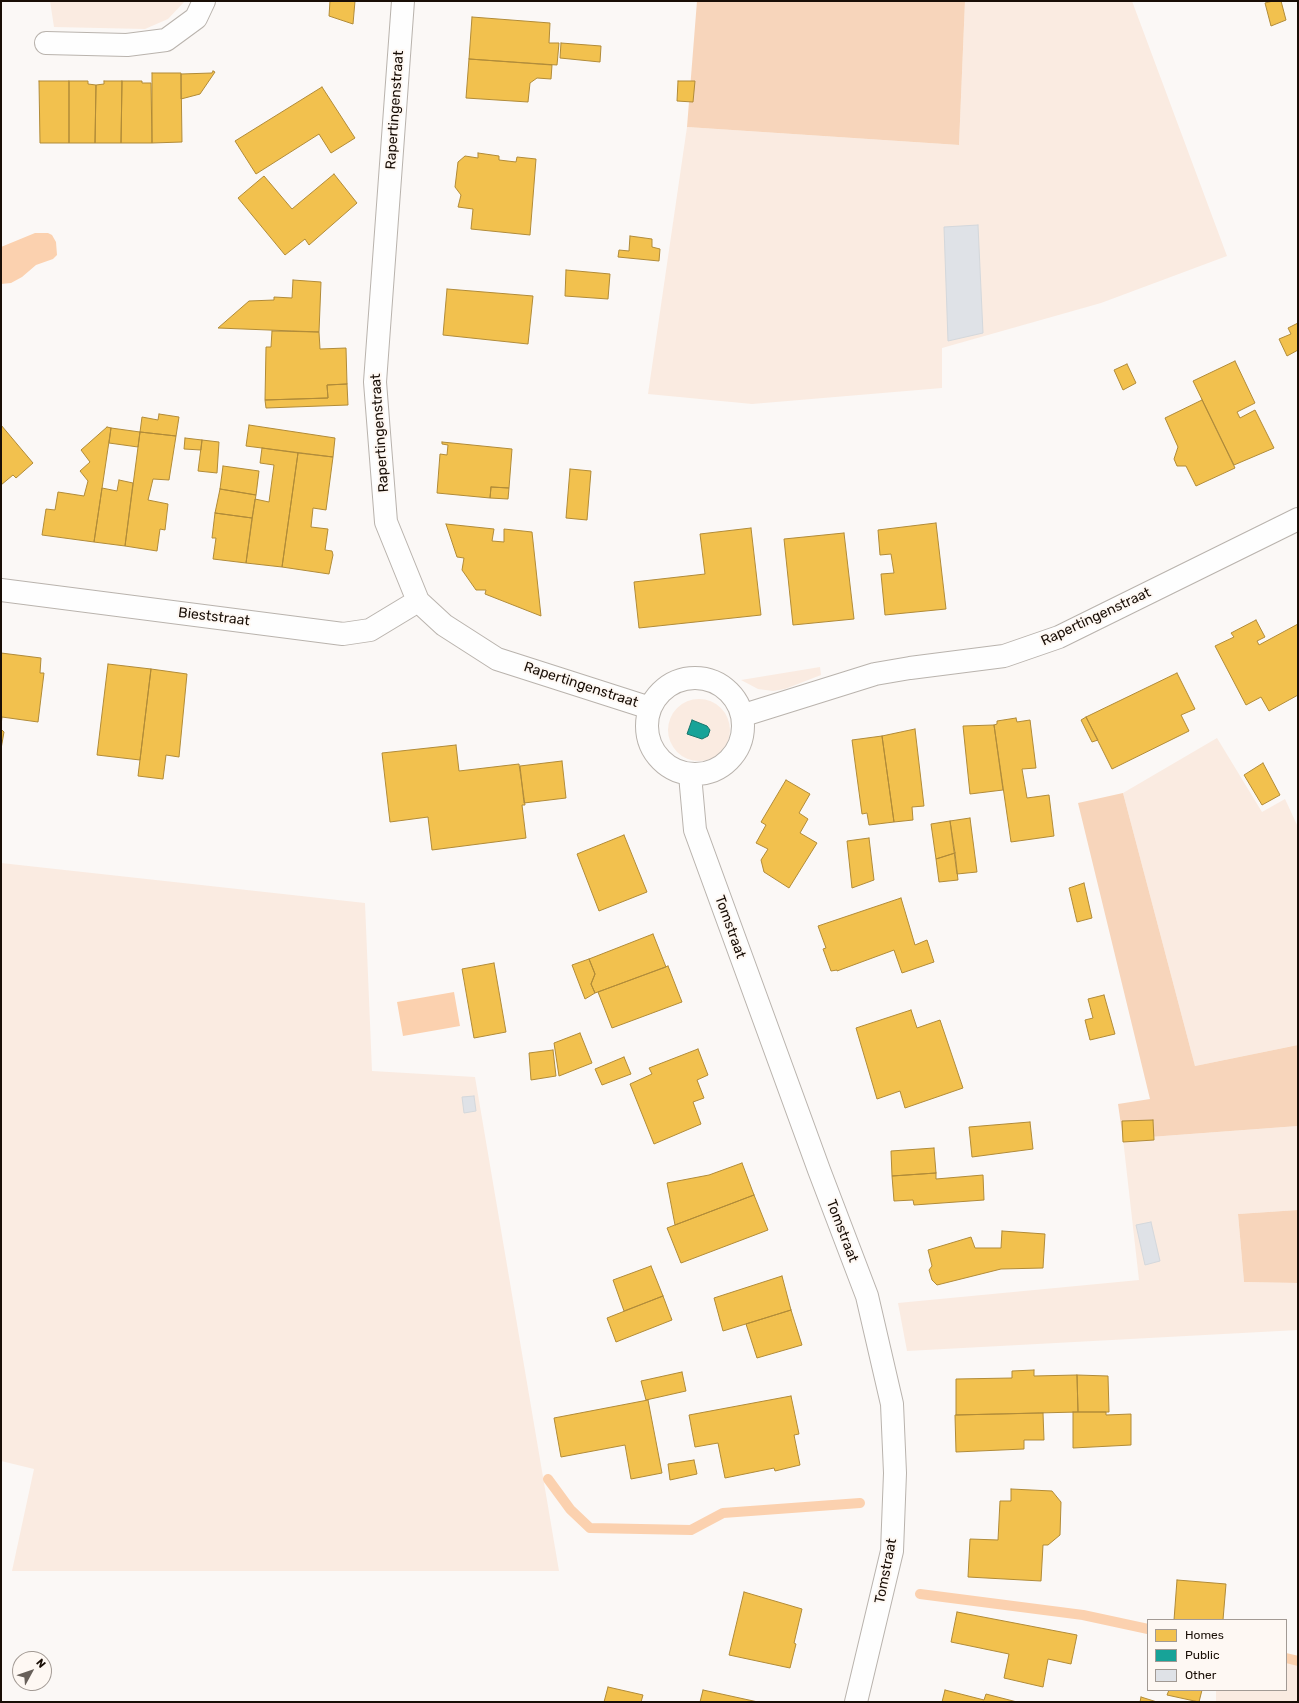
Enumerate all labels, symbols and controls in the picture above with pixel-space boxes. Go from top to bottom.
street label: Rapertingenstraat [382,50,408,170]
street label: Rapertingenstraat [367,373,393,493]
street label: Rapertingenstraat [1038,584,1154,650]
street label: Bieststraat [177,604,251,630]
street label: Rapertingenstraat [522,659,640,711]
street label: Tomstraat [711,893,749,961]
street label: Tomstraat [822,1197,862,1265]
street label: Tomstraat [871,1537,901,1605]
legend [1147,1619,1287,1691]
text: Homes [1185,1628,1224,1642]
text: Public [1185,1648,1220,1662]
north arrow [12,1651,52,1691]
text: N [33,1656,48,1671]
text: Other [1185,1668,1216,1682]

